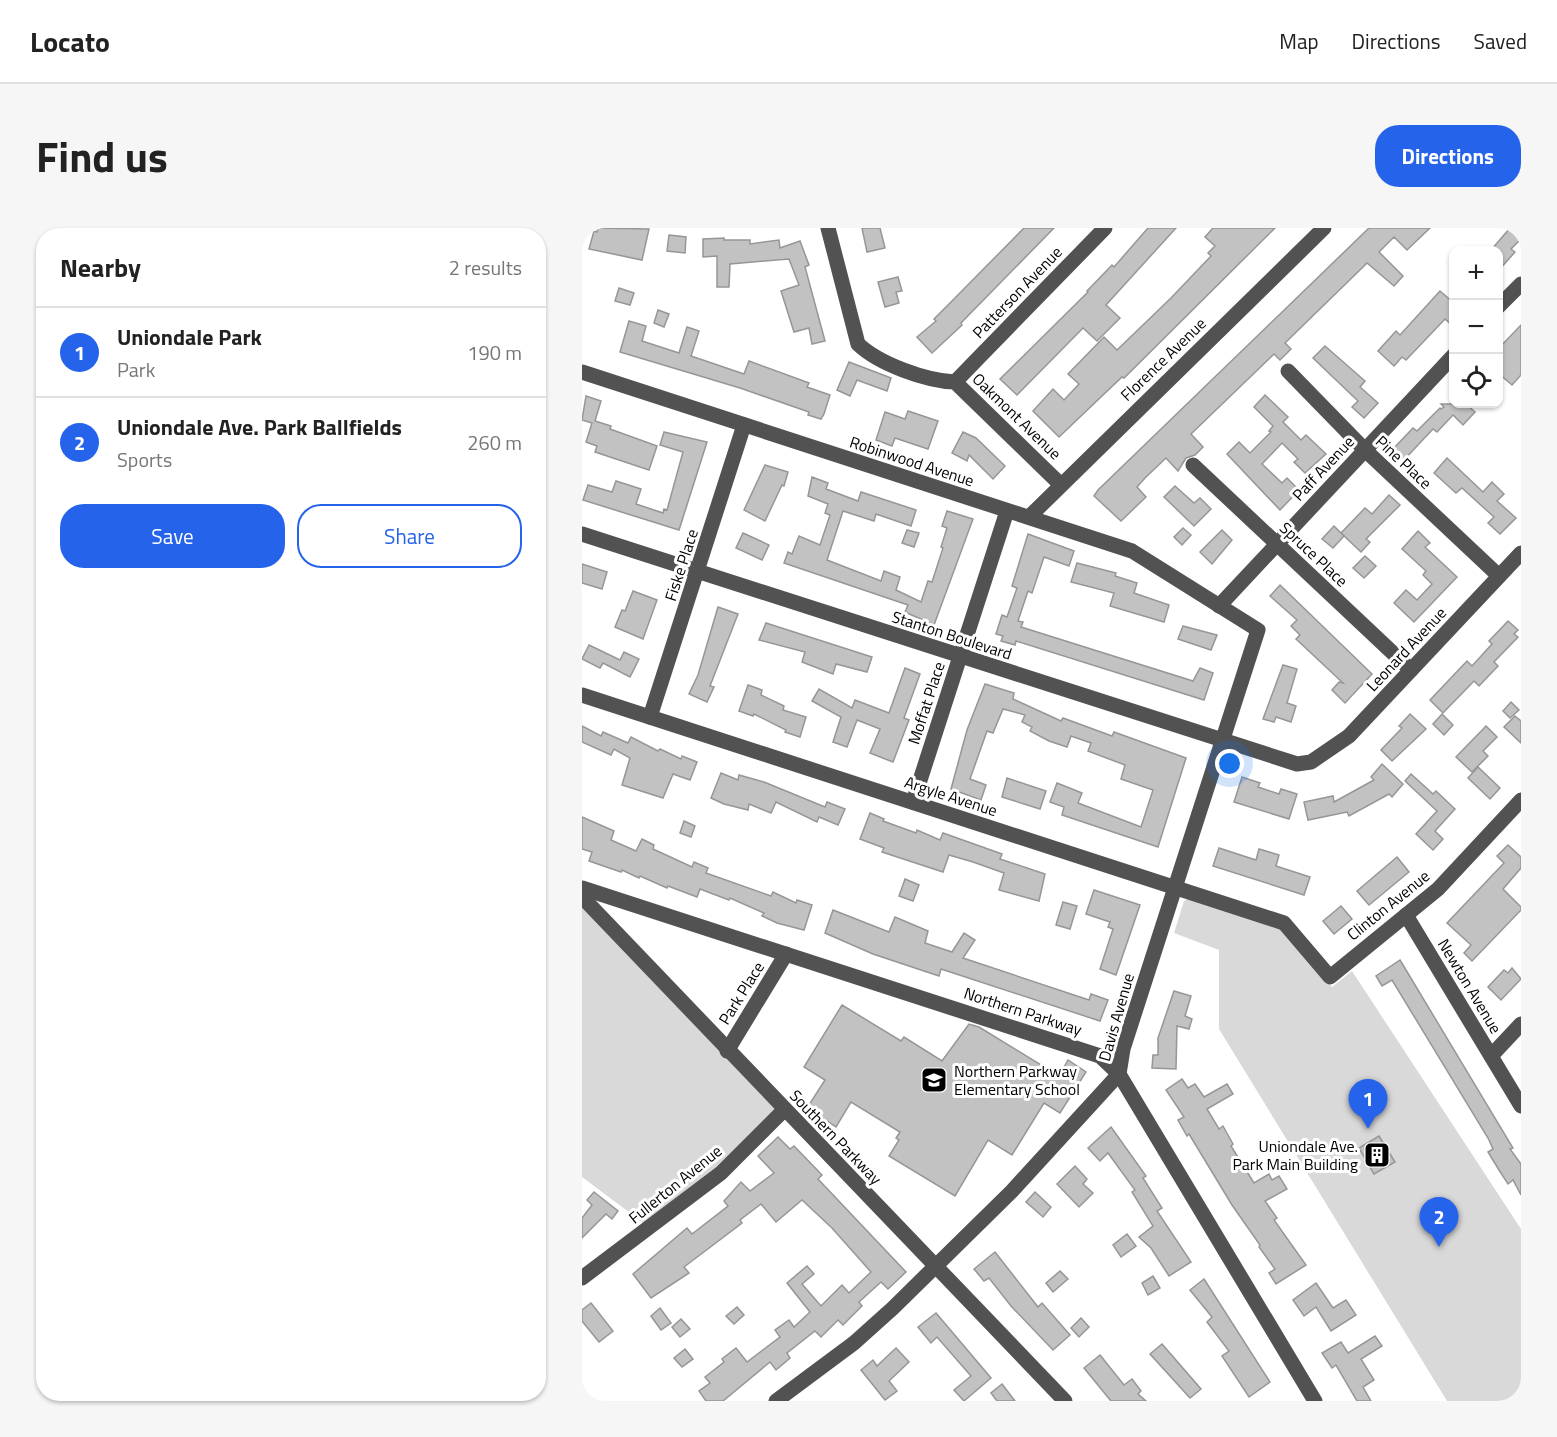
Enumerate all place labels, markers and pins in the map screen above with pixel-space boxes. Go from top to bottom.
place label: Northern Parkway Elementary School [954,1059,1080,1101]
school or university icon: Northern Parkway Elementary School [919,1065,949,1095]
pin: 1 [1348,1080,1388,1129]
place label: Uniondale Ave. Park Main Building [1232,1134,1358,1176]
building icon: Uniondale Ave. Park Main Building [1362,1140,1392,1170]
pin: 2 [1420,1198,1458,1247]

